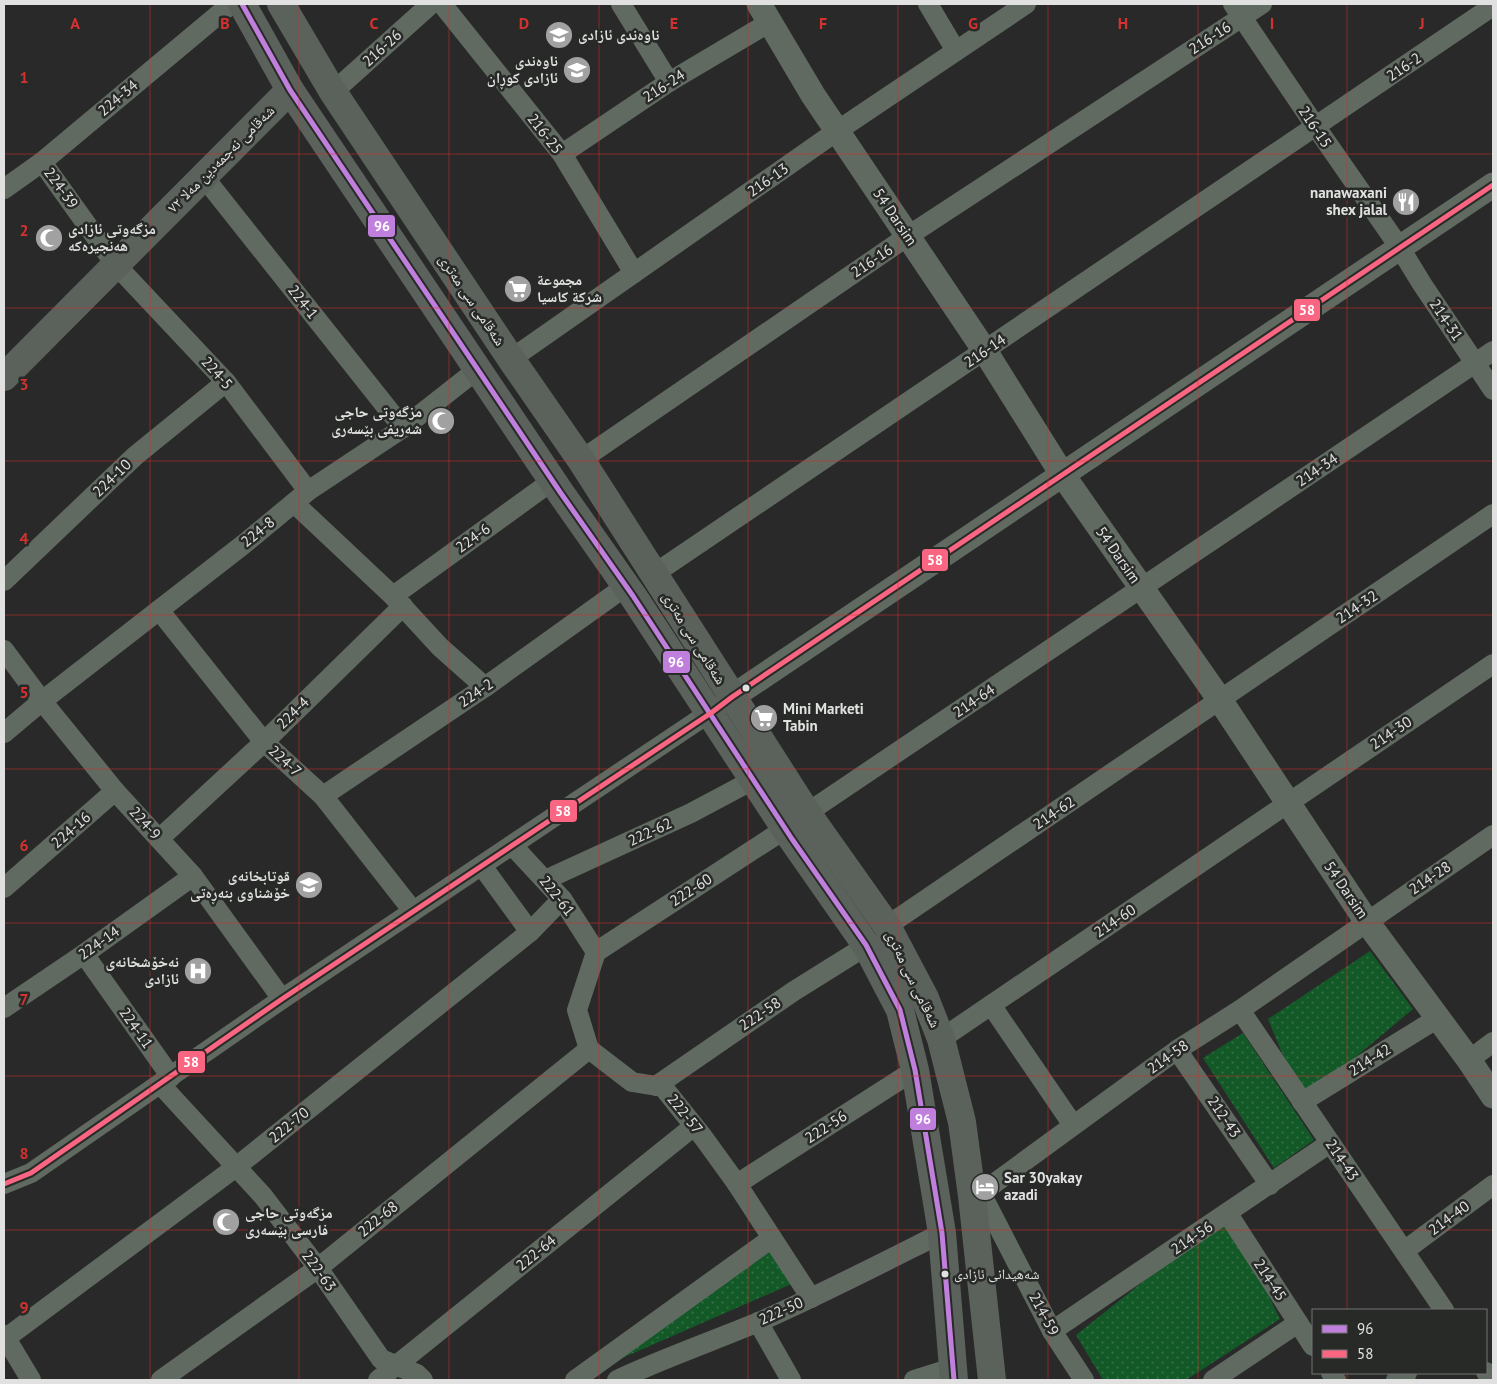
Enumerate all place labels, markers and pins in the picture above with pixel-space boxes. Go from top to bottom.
school or university icon: ناوەندی ئازادی [544,20,574,50]
place label: ناوەندی ئازادی [578,25,659,44]
place label: ناوەندی ئازادی کوڕان [487,51,558,90]
school or university icon: ناوەندی ئازادی کوڕان [562,55,592,85]
place label: nanawaxani shex jalal [1310,183,1388,219]
restaurant icon: nanawaxani shex jalal [1391,187,1421,217]
place label: مزگه‌وتی ئازادی هه‌نجیره‌که [68,219,156,255]
mosque icon: مزگه‌وتی ئازادی هه‌نجیره‌که [34,223,64,253]
place label: مجموعة شرکة کاسیا [537,270,602,306]
supermarket icon: مجموعة شرکة کاسیا [503,274,533,304]
place label: مزگەوتی حاجی شەریفی بێسەری [331,402,422,438]
mosque icon: مزگەوتی حاجی شەریفی بێسەری [426,406,456,436]
unlabelled marker [741,683,751,693]
place label: Mini Marketi Tabin [783,699,864,735]
supermarket icon: Mini Marketi Tabin [749,703,779,733]
place label: قوتابخانەی خۆشناوی بنەڕەتی [190,866,290,905]
school or university icon: قوتابخانەی خۆشناوی بنەڕەتی [294,870,324,900]
place label: نەخۆشخانەی ئازادی [105,952,179,988]
hospital icon: نەخۆشخانەی ئازادی [183,956,213,986]
place label: Sar 30yakay azadi [1004,1168,1083,1204]
hotel icon: Sar 30yakay azadi [970,1172,1000,1202]
place label: مزگەوتی حاجی فارسی بێسەری [245,1203,333,1239]
mosque icon: مزگەوتی حاجی فارسی بێسەری [211,1207,241,1237]
place label: شەهیدانی ئازادی [954,1265,1039,1283]
marker: شەهیدانی ئازادی [940,1269,950,1279]

